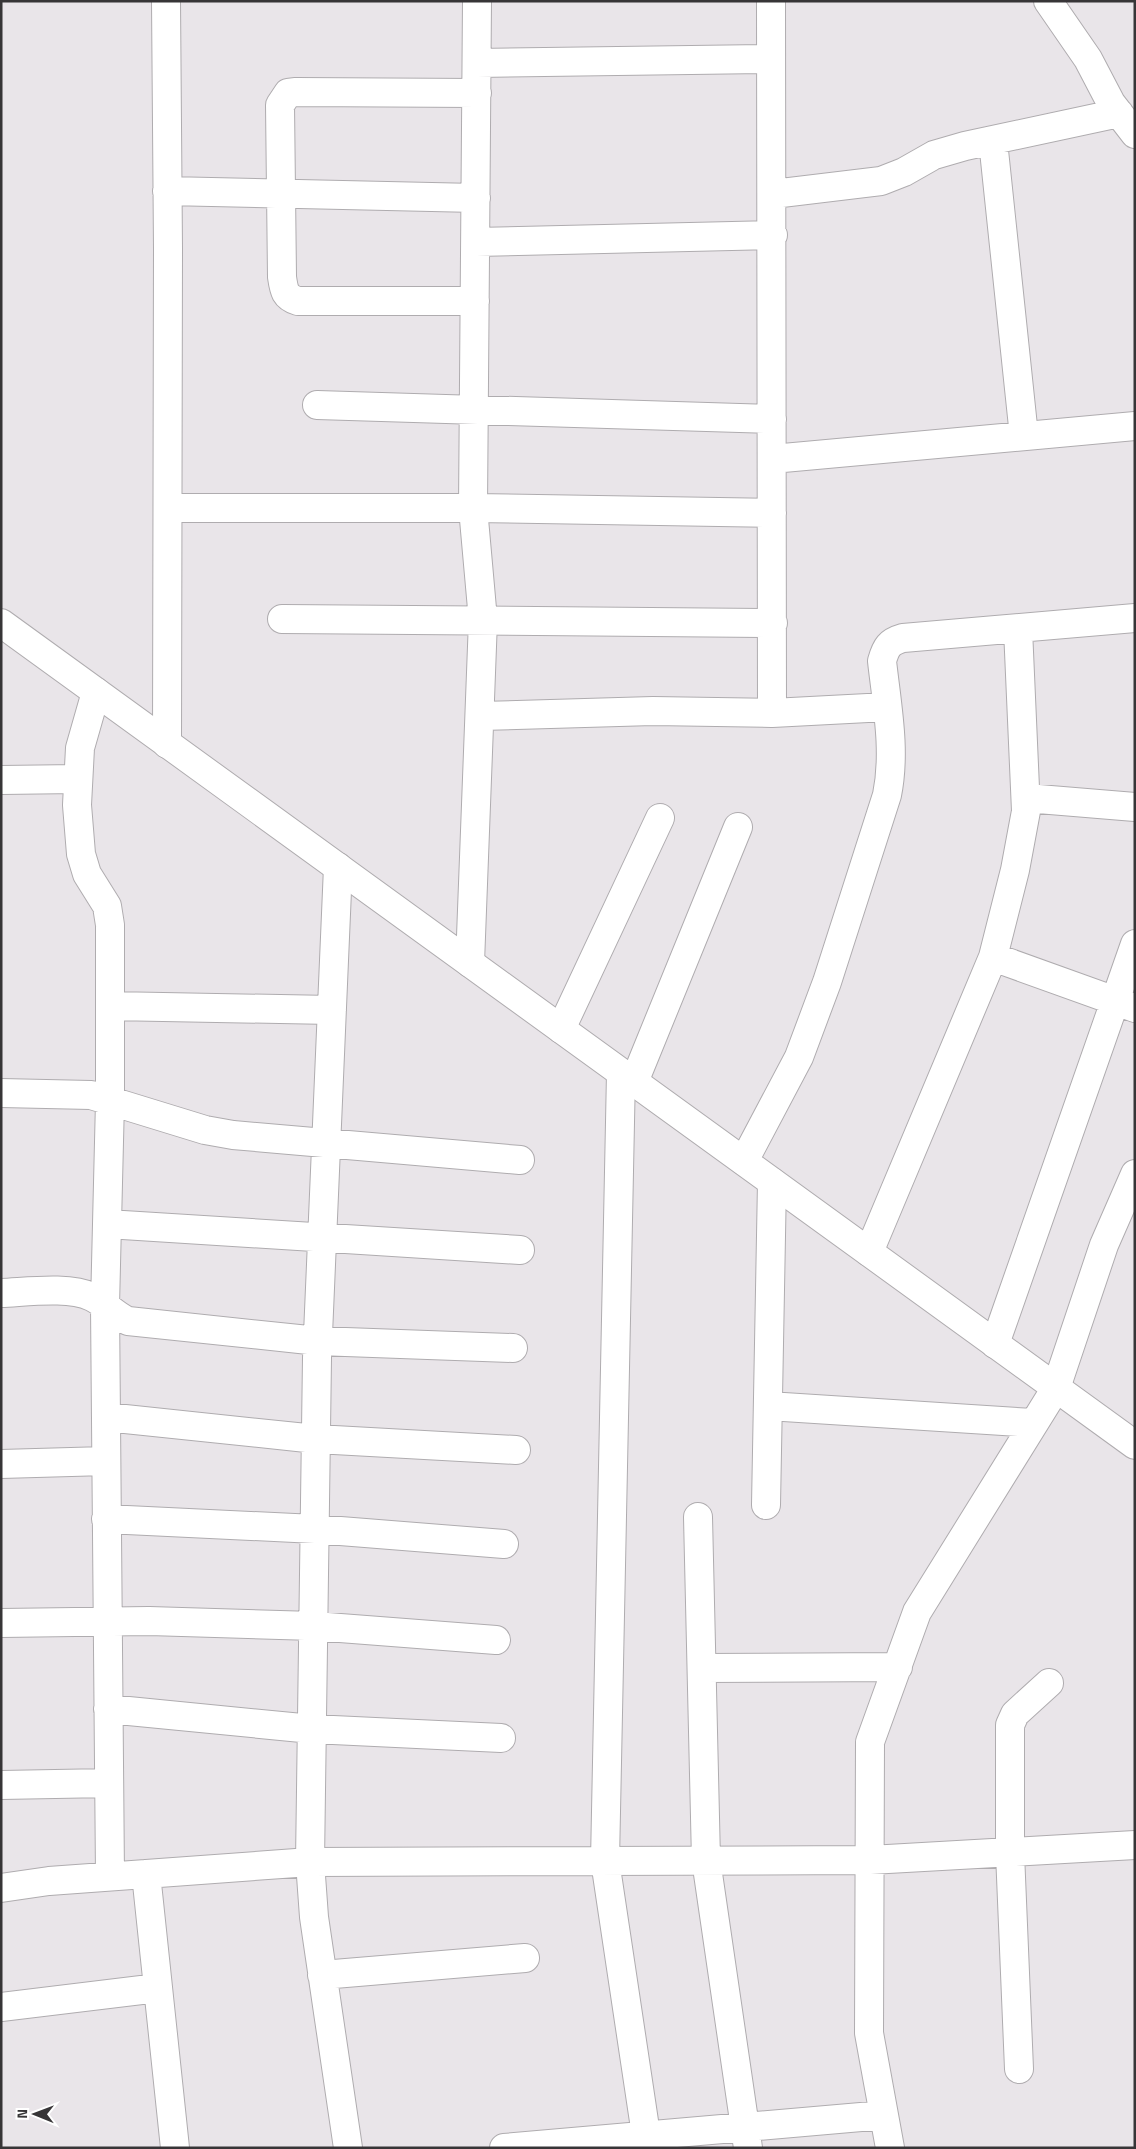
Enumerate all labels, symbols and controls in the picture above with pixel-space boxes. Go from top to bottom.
north arrow [10,2089,60,2139]
text: N [11,2109,32,2119]

